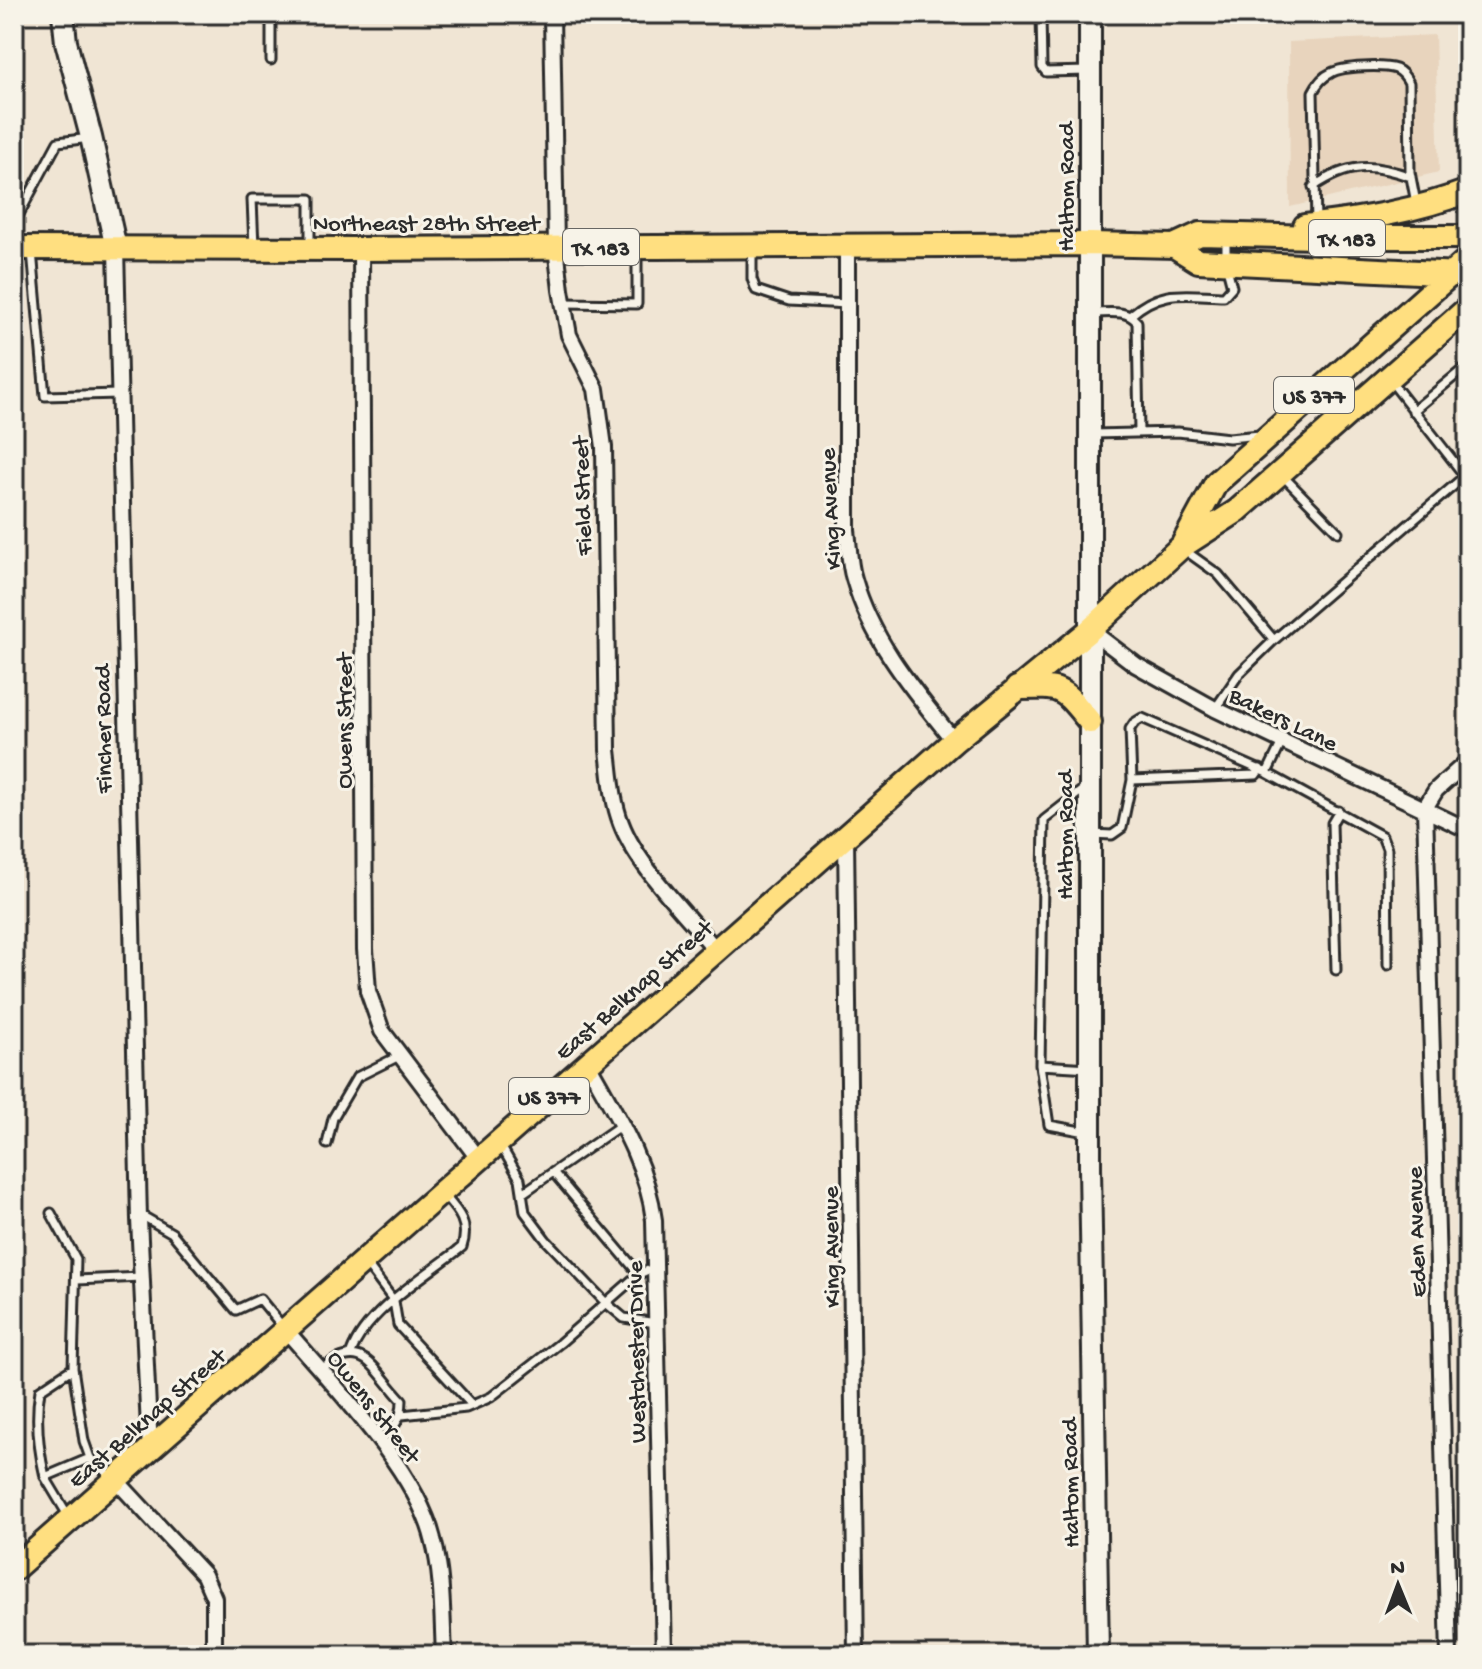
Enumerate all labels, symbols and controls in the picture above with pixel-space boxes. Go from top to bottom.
street label: Haltom Road [1054,120,1083,252]
street label: Northeast 28th Street [313,211,542,240]
road number: TX 183 [1309,220,1385,256]
road number: TX 183 [563,229,639,265]
road number: US 377 [1274,377,1354,413]
street label: Field Street [568,434,601,557]
street label: King Avenue [815,447,850,570]
street label: Owens Street [332,651,361,789]
street label: Fincher Road [90,662,121,795]
street label: Bakers Lane [1222,682,1342,760]
street label: Haltom Road [1053,768,1082,900]
street label: East Belknap Street [551,914,722,1068]
road number: US 377 [509,1078,589,1114]
street label: Eden Avenue [1402,1165,1435,1298]
street label: King Avenue [818,1185,849,1308]
street label: Westchester Drive [622,1260,655,1443]
street label: East Belknap Street [64,1342,235,1496]
street label: Owens Street [319,1346,427,1472]
street label: Haltom Road [1057,1416,1088,1548]
north arrow [1358,1545,1438,1625]
text: N [1390,1556,1405,1582]

